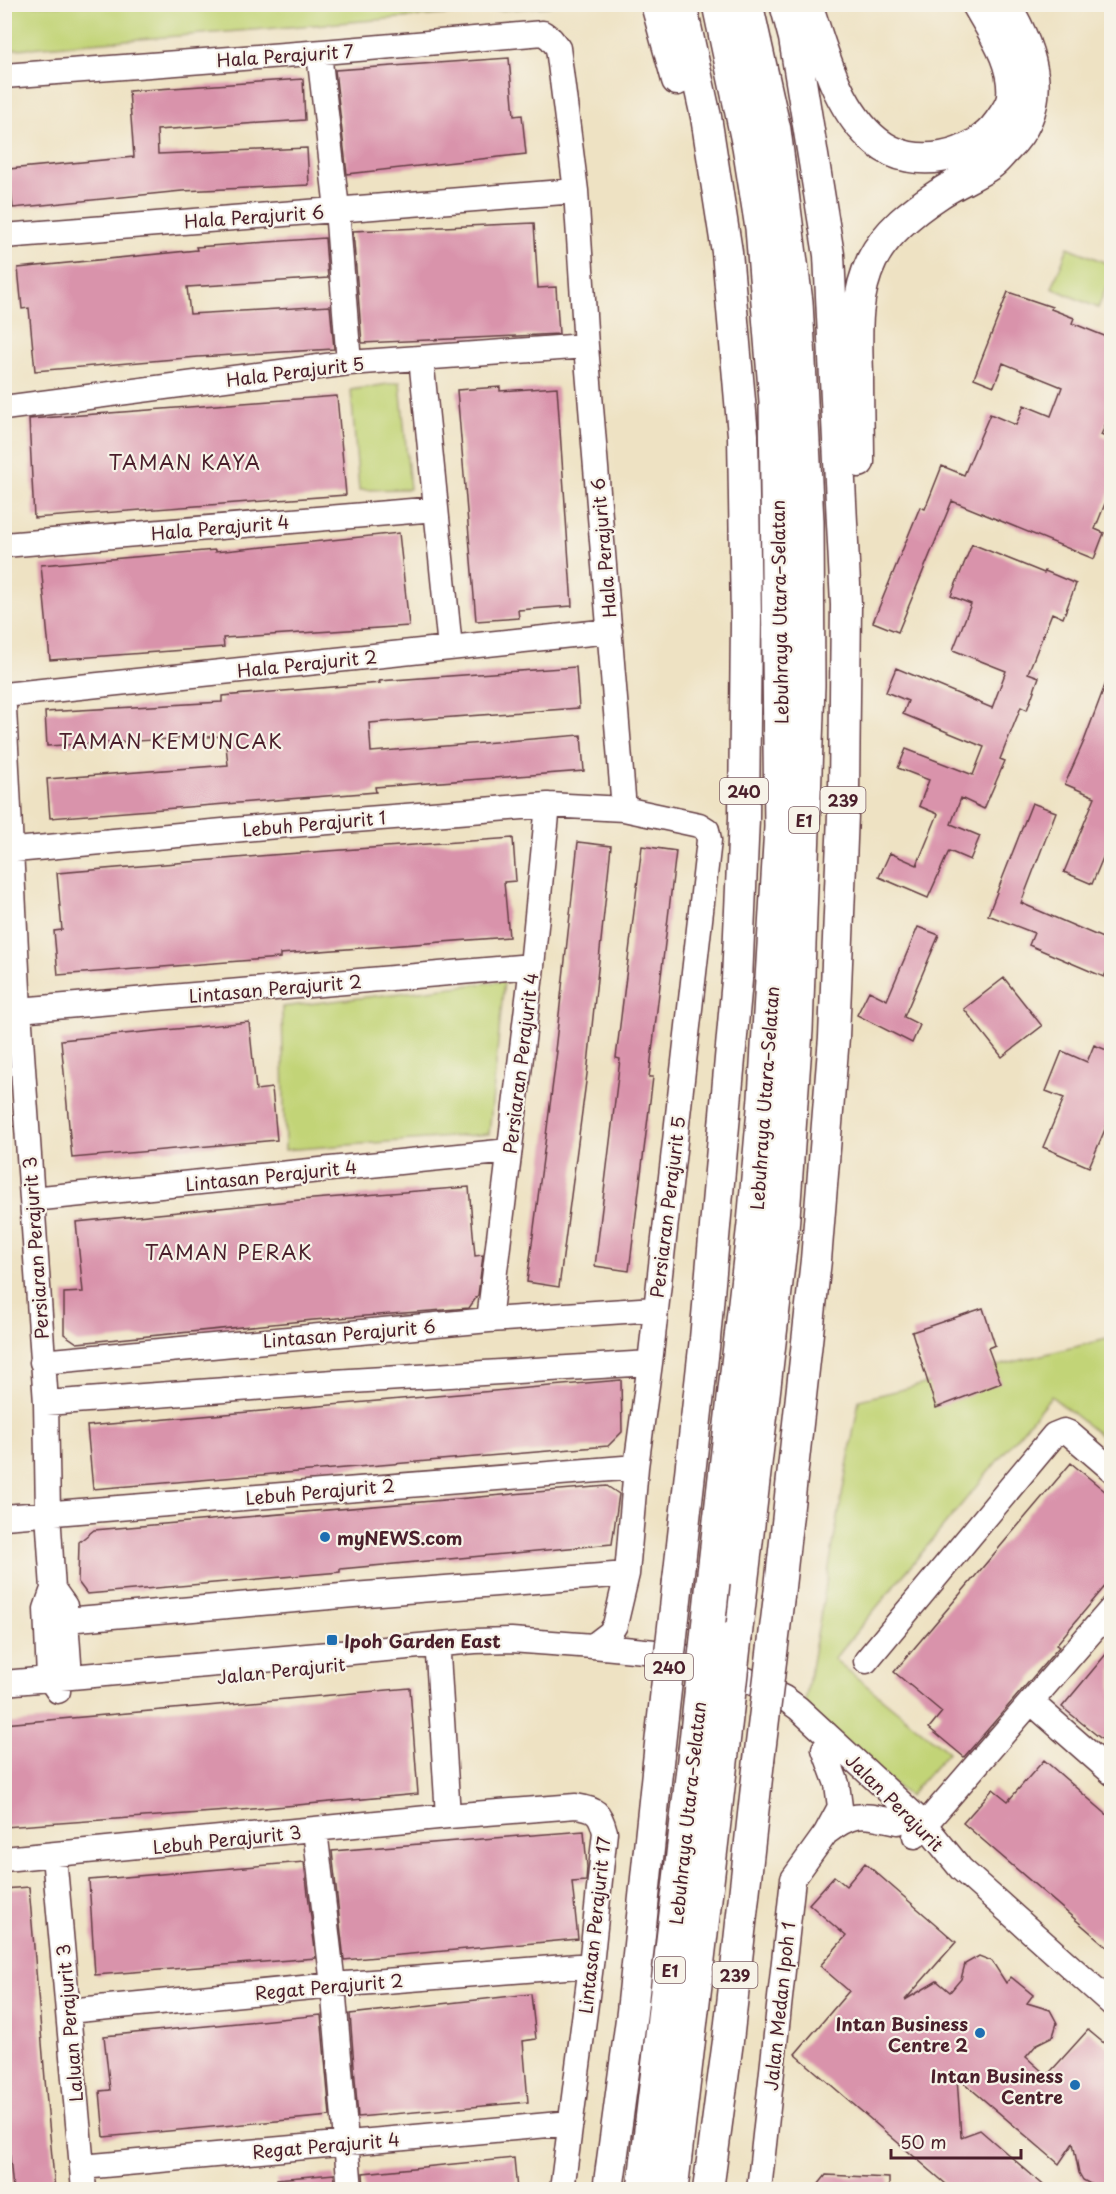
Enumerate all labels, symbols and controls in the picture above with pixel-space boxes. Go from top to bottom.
street label: Hala Perajurit 7 [216,37,354,73]
street label: Hala Perajurit 6 [183,198,325,234]
street label: Hala Perajurit 5 [224,349,366,393]
district label: TAMAN KAYA [109,447,261,477]
street label: Hala Perajurit 6 [583,477,623,619]
street label: Lebuhraya Utara–Selatan [764,500,794,724]
street label: Hala Perajurit 4 [150,507,290,547]
street label: Hala Perajurit 2 [236,642,378,684]
district label: TAMAN KEMUNCAK [59,726,283,756]
road number: 240 [720,778,768,804]
road number: 239 [820,787,866,813]
street label: Lebuh Perajurit 1 [241,803,387,843]
road number: E1 [789,807,819,833]
street label: Lintasan Perajurit 2 [187,967,363,1009]
street label: Persiaran Perajurit 4 [495,971,545,1155]
street label: Lebuhraya Utara–Selatan [743,985,785,1211]
street label: Persiaran Perajurit 5 [642,1115,692,1299]
street label: Lintasan Perajurit 4 [184,1153,358,1197]
street label: Persiaran Perajurit 3 [15,1156,55,1340]
district label: TAMAN PERAK [145,1237,313,1267]
street label: Lintasan Perajurit 6 [261,1312,437,1354]
street label: Lebuh Perajurit 2 [244,1471,396,1511]
place label: myNEWS.com [337,1524,462,1551]
marker: myNEWS.com [318,1530,332,1544]
place label: Ipoh Garden East [344,1627,501,1654]
marker: Ipoh Garden East [325,1633,339,1647]
street label: Jalan Perajurit [215,1650,347,1690]
road number: 240 [645,1654,693,1680]
street label: Lebuhraya Utara–Selatan [662,1700,712,1926]
street label: Jalan Perajurit [840,1747,950,1857]
street label: Lebuh Perajurit 3 [151,1818,303,1860]
street label: Lintasan Perajurit 17 [571,1835,617,2015]
street label: Jalan Medan Ipoh 1 [757,1920,801,2092]
street label: Laluan Perajurit 3 [49,1943,89,2103]
road number: E1 [655,1957,685,1983]
road number: 239 [712,1962,758,1988]
street label: Regat Perajurit 2 [254,1966,404,2006]
place label: Intan Business Centre 2 [836,2010,968,2058]
marker: Intan Business Centre 2 [973,2026,987,2040]
place label: Intan Business Centre [931,2062,1063,2110]
marker: Intan Business Centre [1068,2078,1082,2092]
scale bar [891,2122,1022,2160]
street label: Regat Perajurit 4 [251,2125,401,2165]
text: 50 m [900,2128,947,2155]

